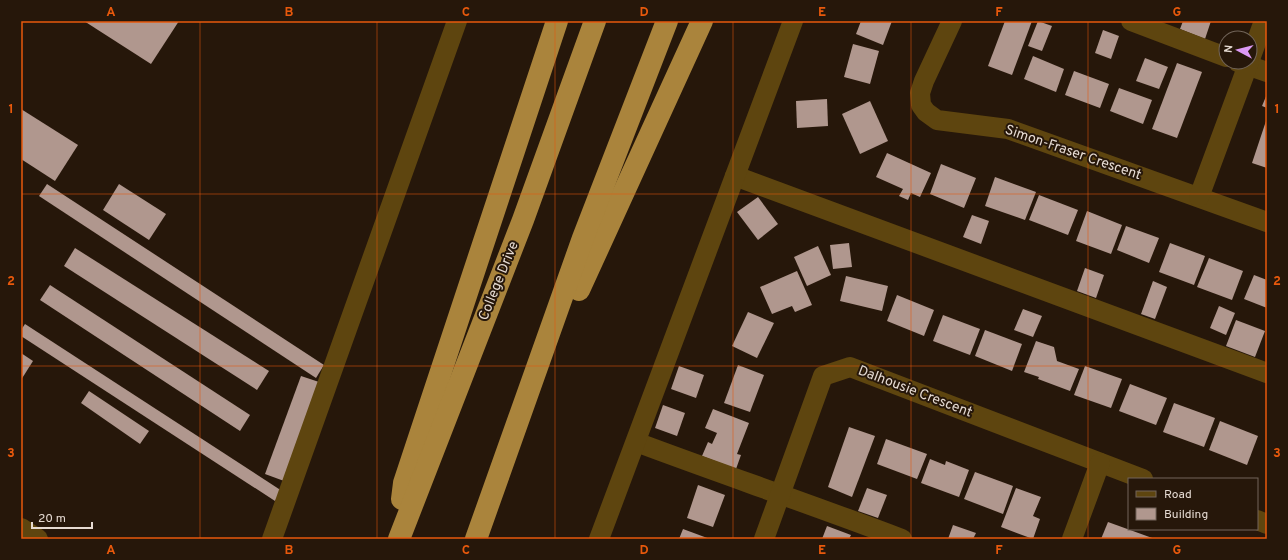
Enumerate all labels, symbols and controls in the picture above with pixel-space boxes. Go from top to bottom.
text: A [106,5,116,21]
text: B [285,5,294,21]
text: C [462,5,470,21]
text: D [639,5,649,21]
text: E [818,5,826,21]
text: F [995,5,1003,21]
text: G [1173,5,1182,21]
north arrow [1218,30,1258,70]
text: N [1222,44,1236,54]
text: 1 [8,102,14,118]
text: 1 [1274,102,1280,118]
street label: Simon-Fraser Crescent [1003,122,1143,184]
street label: College Drive [475,239,523,323]
text: 2 [7,274,15,290]
text: 2 [1273,274,1281,290]
street label: Dalhousie Crescent [856,362,974,422]
text: 3 [7,446,15,462]
text: 3 [1273,446,1281,462]
legend [1128,478,1258,530]
text: Road [1164,487,1192,503]
scale bar [32,504,92,530]
text: Building [1164,507,1208,523]
text: 20 m [38,511,66,527]
text: A [106,543,116,559]
text: B [285,543,294,559]
text: C [462,543,470,559]
text: D [639,543,649,559]
text: E [818,543,826,559]
text: F [995,543,1003,559]
text: G [1173,543,1182,559]

